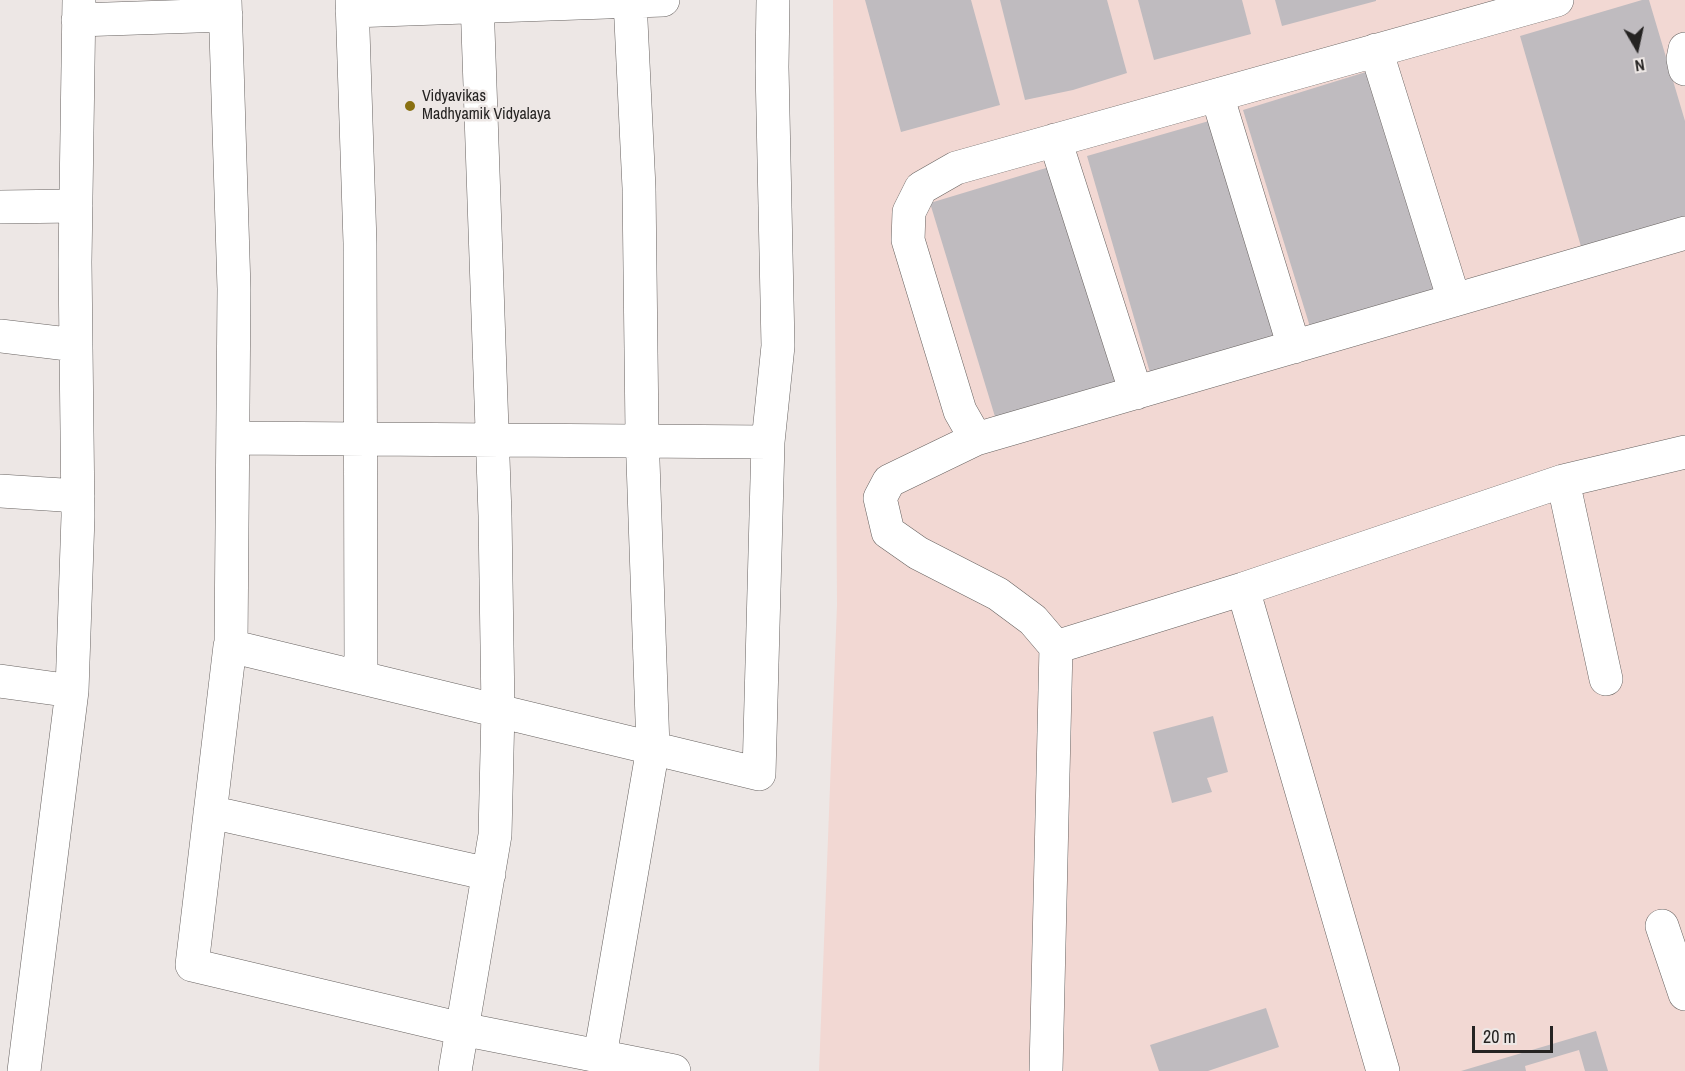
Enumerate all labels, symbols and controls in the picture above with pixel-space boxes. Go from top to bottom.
north arrow [1607,18,1667,78]
text: N [1633,54,1646,77]
place label: Vidyavikas Madhyamik Vidyalaya [422,87,551,125]
marker: Vidyavikas Madhyamik Vidyalaya [403,99,417,113]
scale bar [1475,1014,1556,1052]
text: 20 m [1483,1024,1516,1049]

